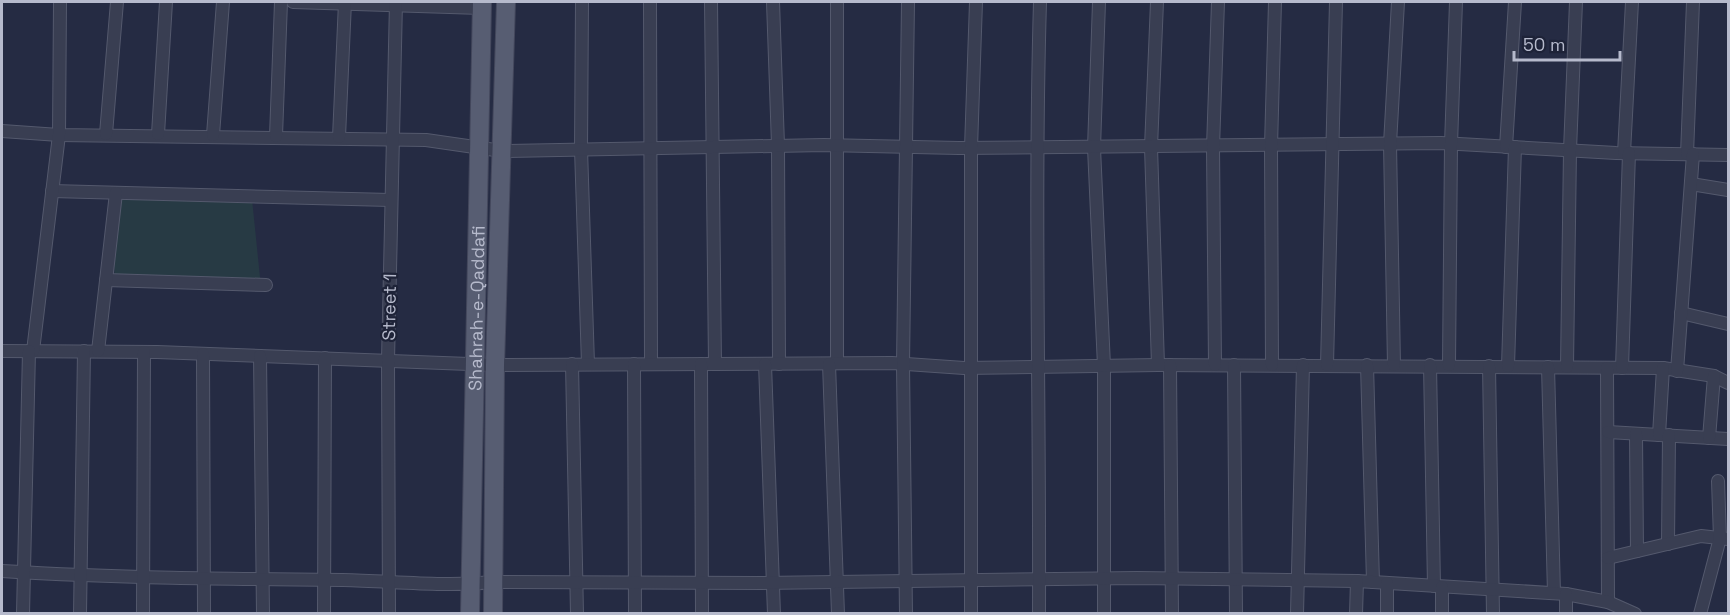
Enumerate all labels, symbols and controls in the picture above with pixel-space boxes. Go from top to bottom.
scale bar [1514,24,1620,62]
text: 50 m [1523,33,1565,56]
street label: Shahrah-e-Qaddafi [463,225,489,391]
street label: Street 1 [377,273,401,341]

